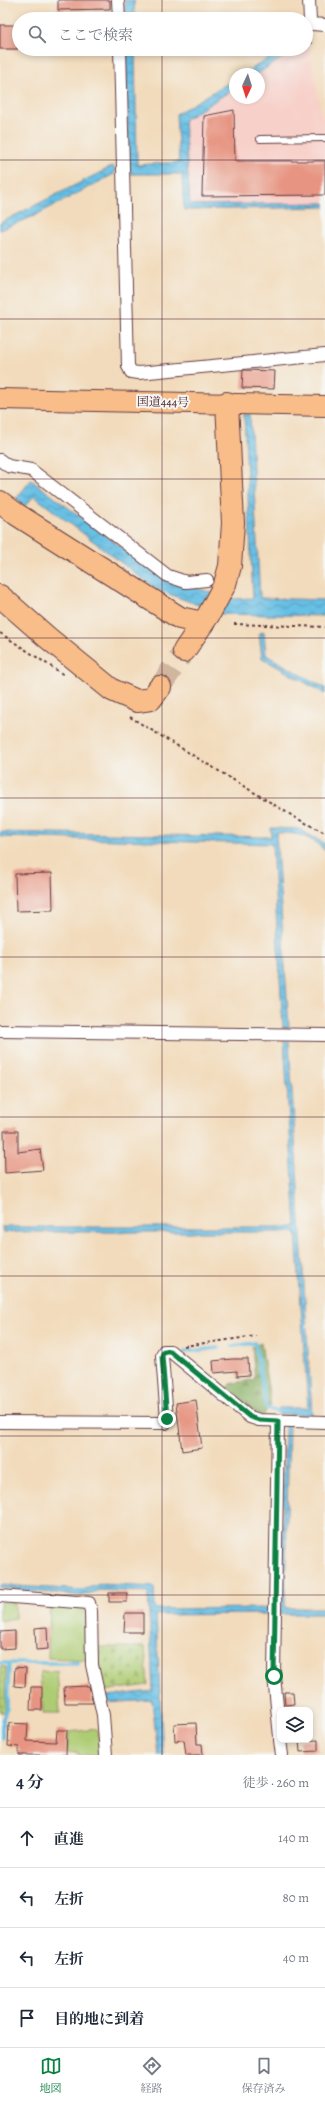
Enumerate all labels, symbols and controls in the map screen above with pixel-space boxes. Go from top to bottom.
search box [12,12,313,56]
icon: search [26,23,48,45]
text: ここで検索 [58,25,133,45]
north arrow [229,68,265,104]
street label: 国道444号 [137,394,189,410]
route end [158,1410,176,1428]
route start [265,1667,283,1685]
map controls [277,1707,313,1743]
button: layers [277,1707,313,1743]
text: 4 分 [16,1771,44,1794]
text: 徒歩 · 260 m [243,1774,309,1791]
icon: ahead [16,1827,38,1849]
text: 直進 [54,1829,84,1849]
text: 140 m [278,1829,309,1846]
icon: left [16,1887,38,1909]
text: 左折 [54,1889,84,1909]
text: 80 m [282,1889,309,1906]
icon: left [16,1947,38,1969]
text: 左折 [54,1949,84,1969]
text: 40 m [283,1949,309,1966]
icon: arrive [16,2007,38,2029]
text: 目的地に到着 [54,2009,144,2029]
tab: 地図 [40,2055,62,2096]
tab: 経路 [141,2055,163,2096]
tab: 保存済み [242,2055,286,2096]

